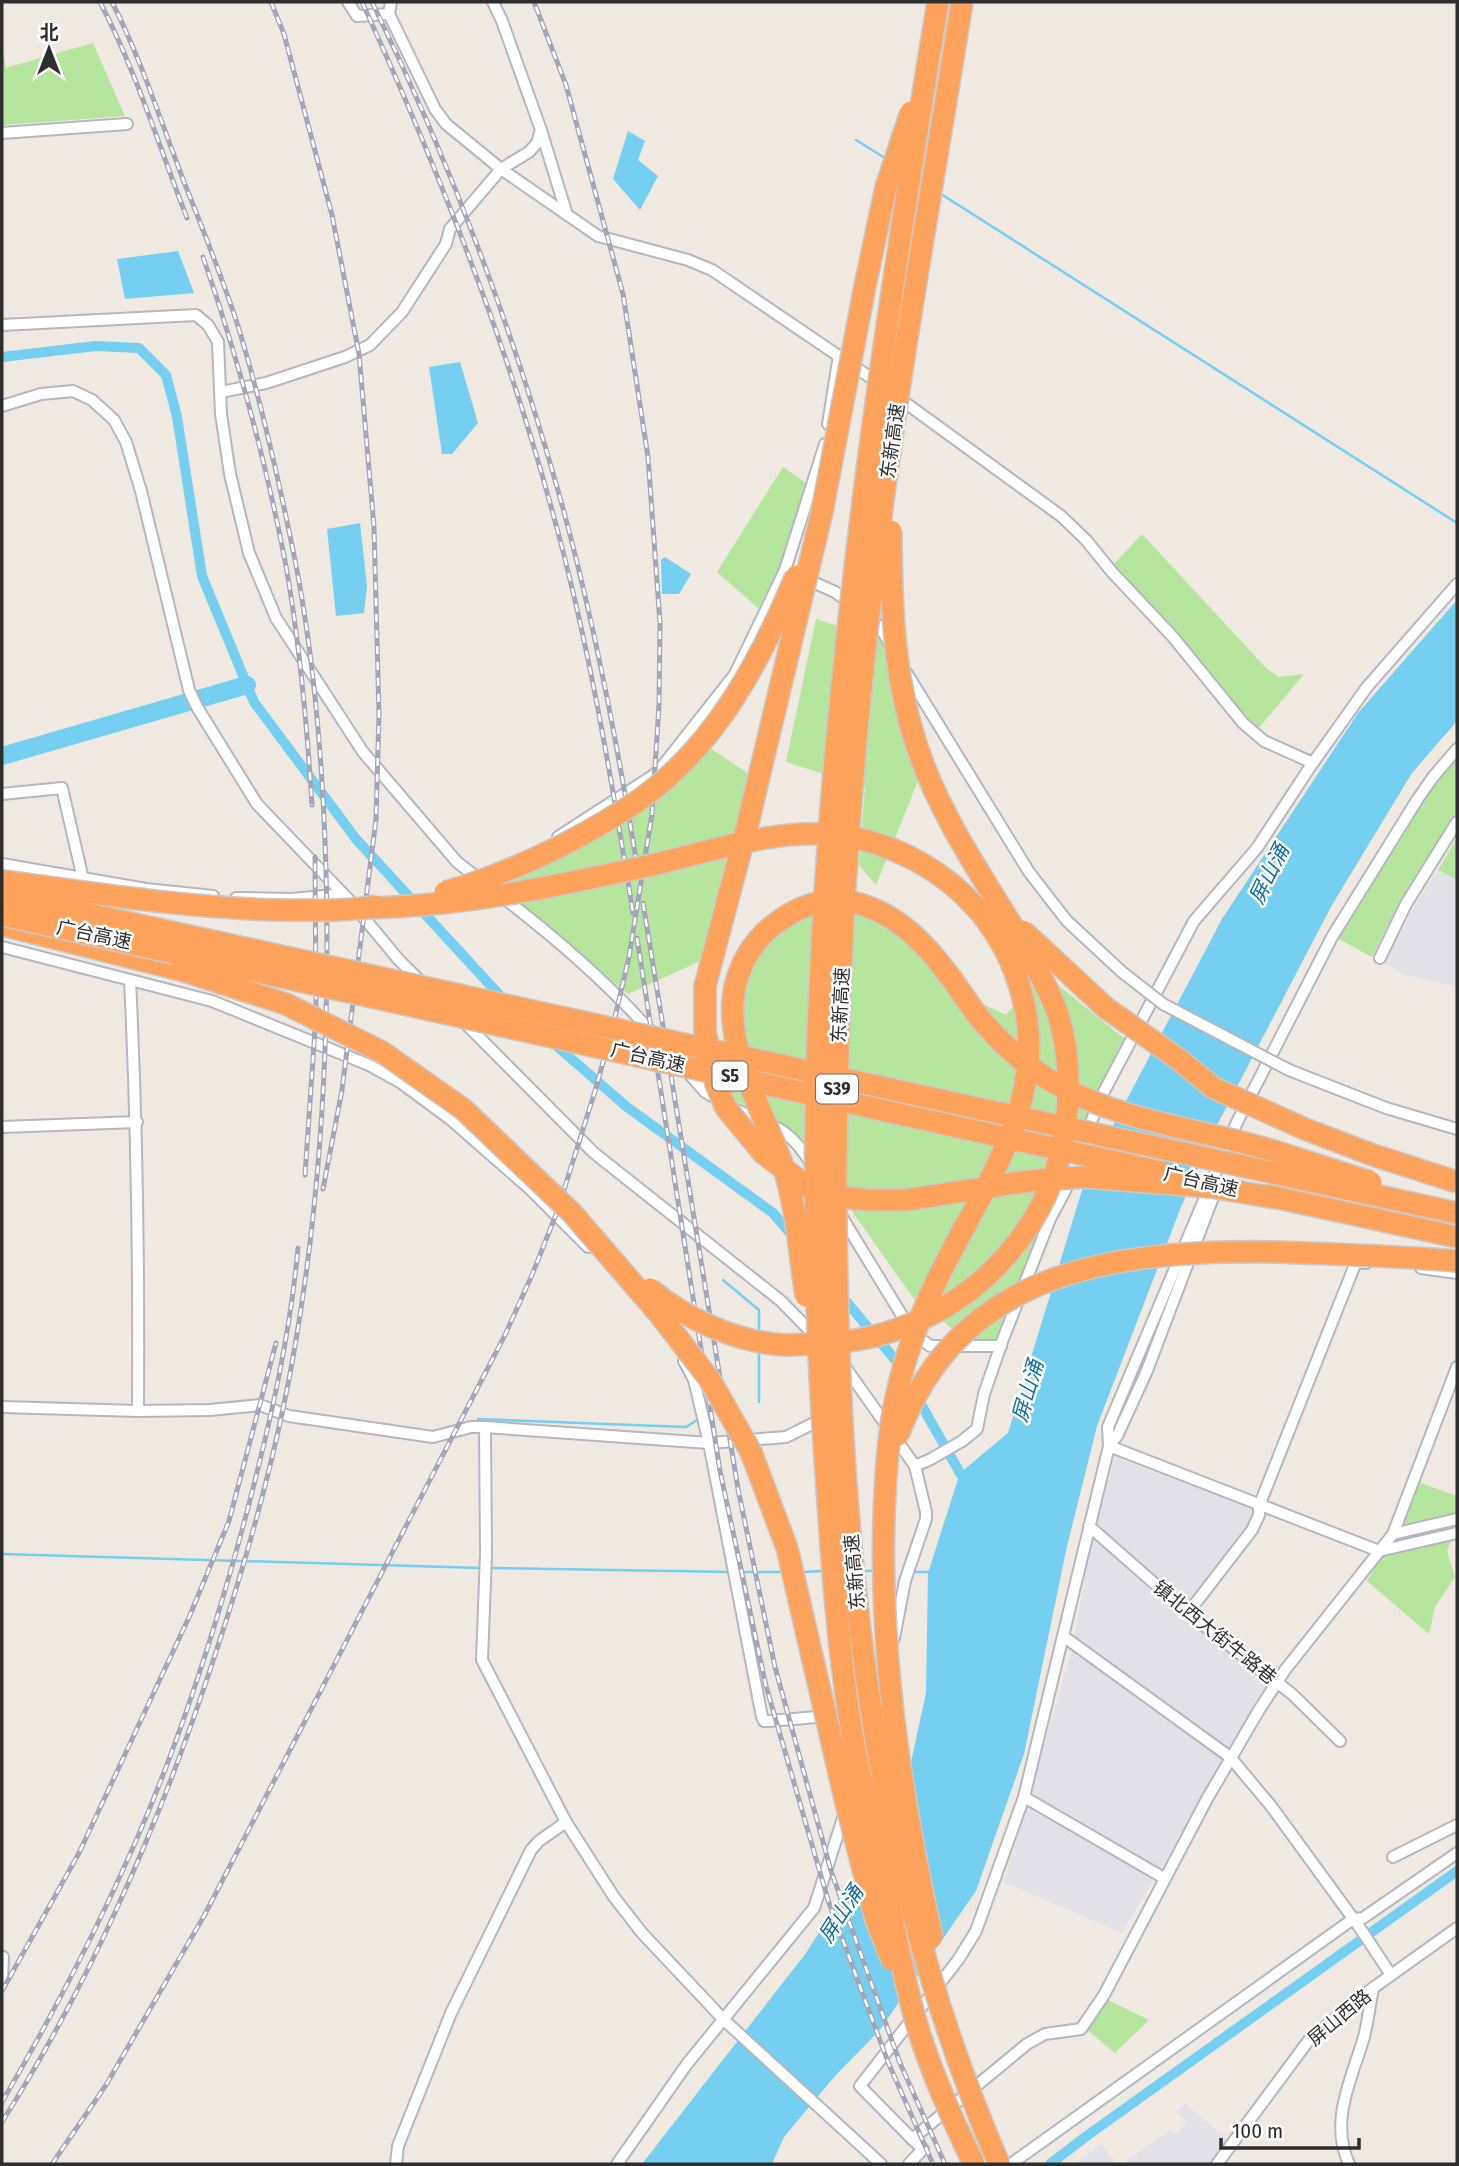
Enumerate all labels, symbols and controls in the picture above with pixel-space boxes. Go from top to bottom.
north arrow [14,14,84,84]
text: 北 [39,21,59,44]
street label: 东新高速 [876,402,909,480]
water label: 屏山涌 [1244,838,1295,908]
street label: 广台高速 [54,915,133,954]
street label: 东新高速 [827,966,854,1044]
street label: 广台高速 [608,1038,688,1077]
road number: S5 [712,1062,748,1091]
road number: S39 [816,1074,858,1104]
street label: 广台高速 [1161,1162,1241,1201]
water label: 屏山涌 [1007,1355,1050,1425]
street label: 东新高速 [840,1533,869,1611]
street label: 镇北西大街牛路巷 [1148,1576,1281,1689]
water label: 屏山涌 [813,1879,870,1947]
street label: 屏山西路 [1303,1984,1376,2051]
scale bar [1221,2106,1359,2150]
text: 100 m [1232,2118,1283,2144]

